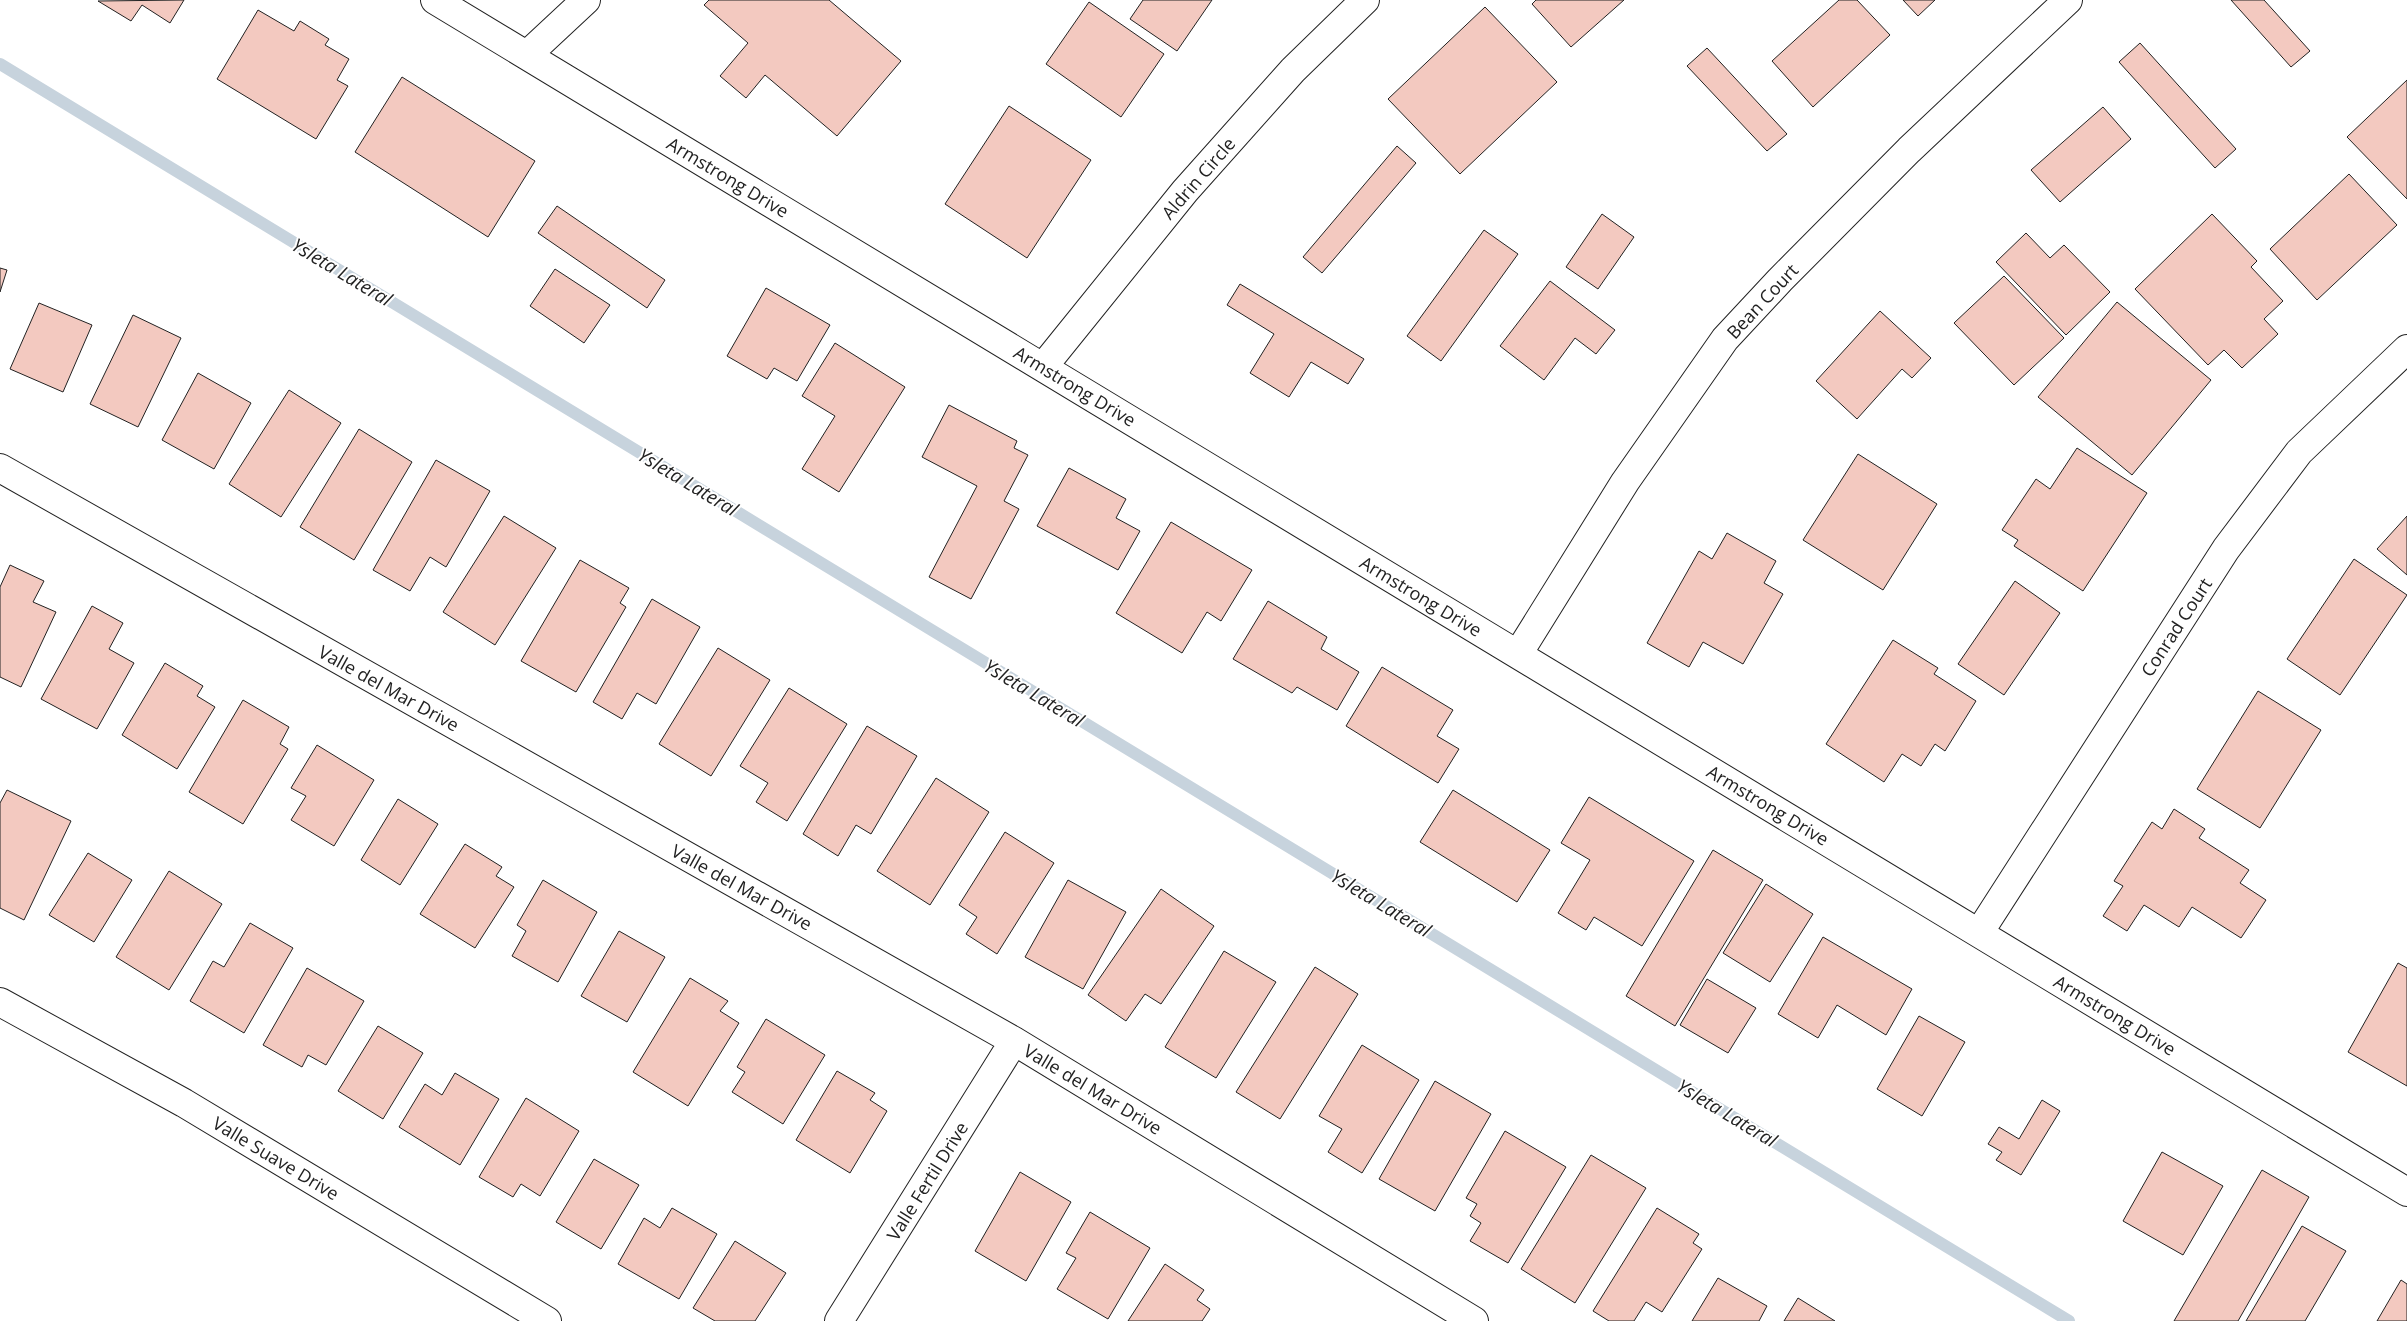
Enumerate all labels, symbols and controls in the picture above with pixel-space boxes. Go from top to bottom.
street label: Armstrong Drive [663,131,793,223]
street label: Aldrin Circle [1156,132,1240,224]
water label: Ysleta Lateral [287,232,398,313]
street label: Bean Court [1721,258,1803,344]
street label: Armstrong Drive [1010,340,1140,432]
water label: Ysleta Lateral [633,442,744,523]
street label: Armstrong Drive [1356,550,1486,642]
street label: Conrad Court [2135,573,2217,681]
street label: Valle del Mar Drive [314,639,464,737]
water label: Ysleta Lateral [979,653,1090,734]
street label: Armstrong Drive [1703,759,1833,851]
street label: Valle del Mar Drive [667,838,817,936]
water label: Ysleta Lateral [1326,863,1437,944]
street label: Armstrong Drive [2050,969,2180,1061]
street label: Valle del Mar Drive [1019,1038,1167,1140]
water label: Ysleta Lateral [1672,1073,1783,1154]
street label: Valle Suave Drive [208,1111,344,1205]
street label: Valle Fertil Drive [881,1117,973,1245]

